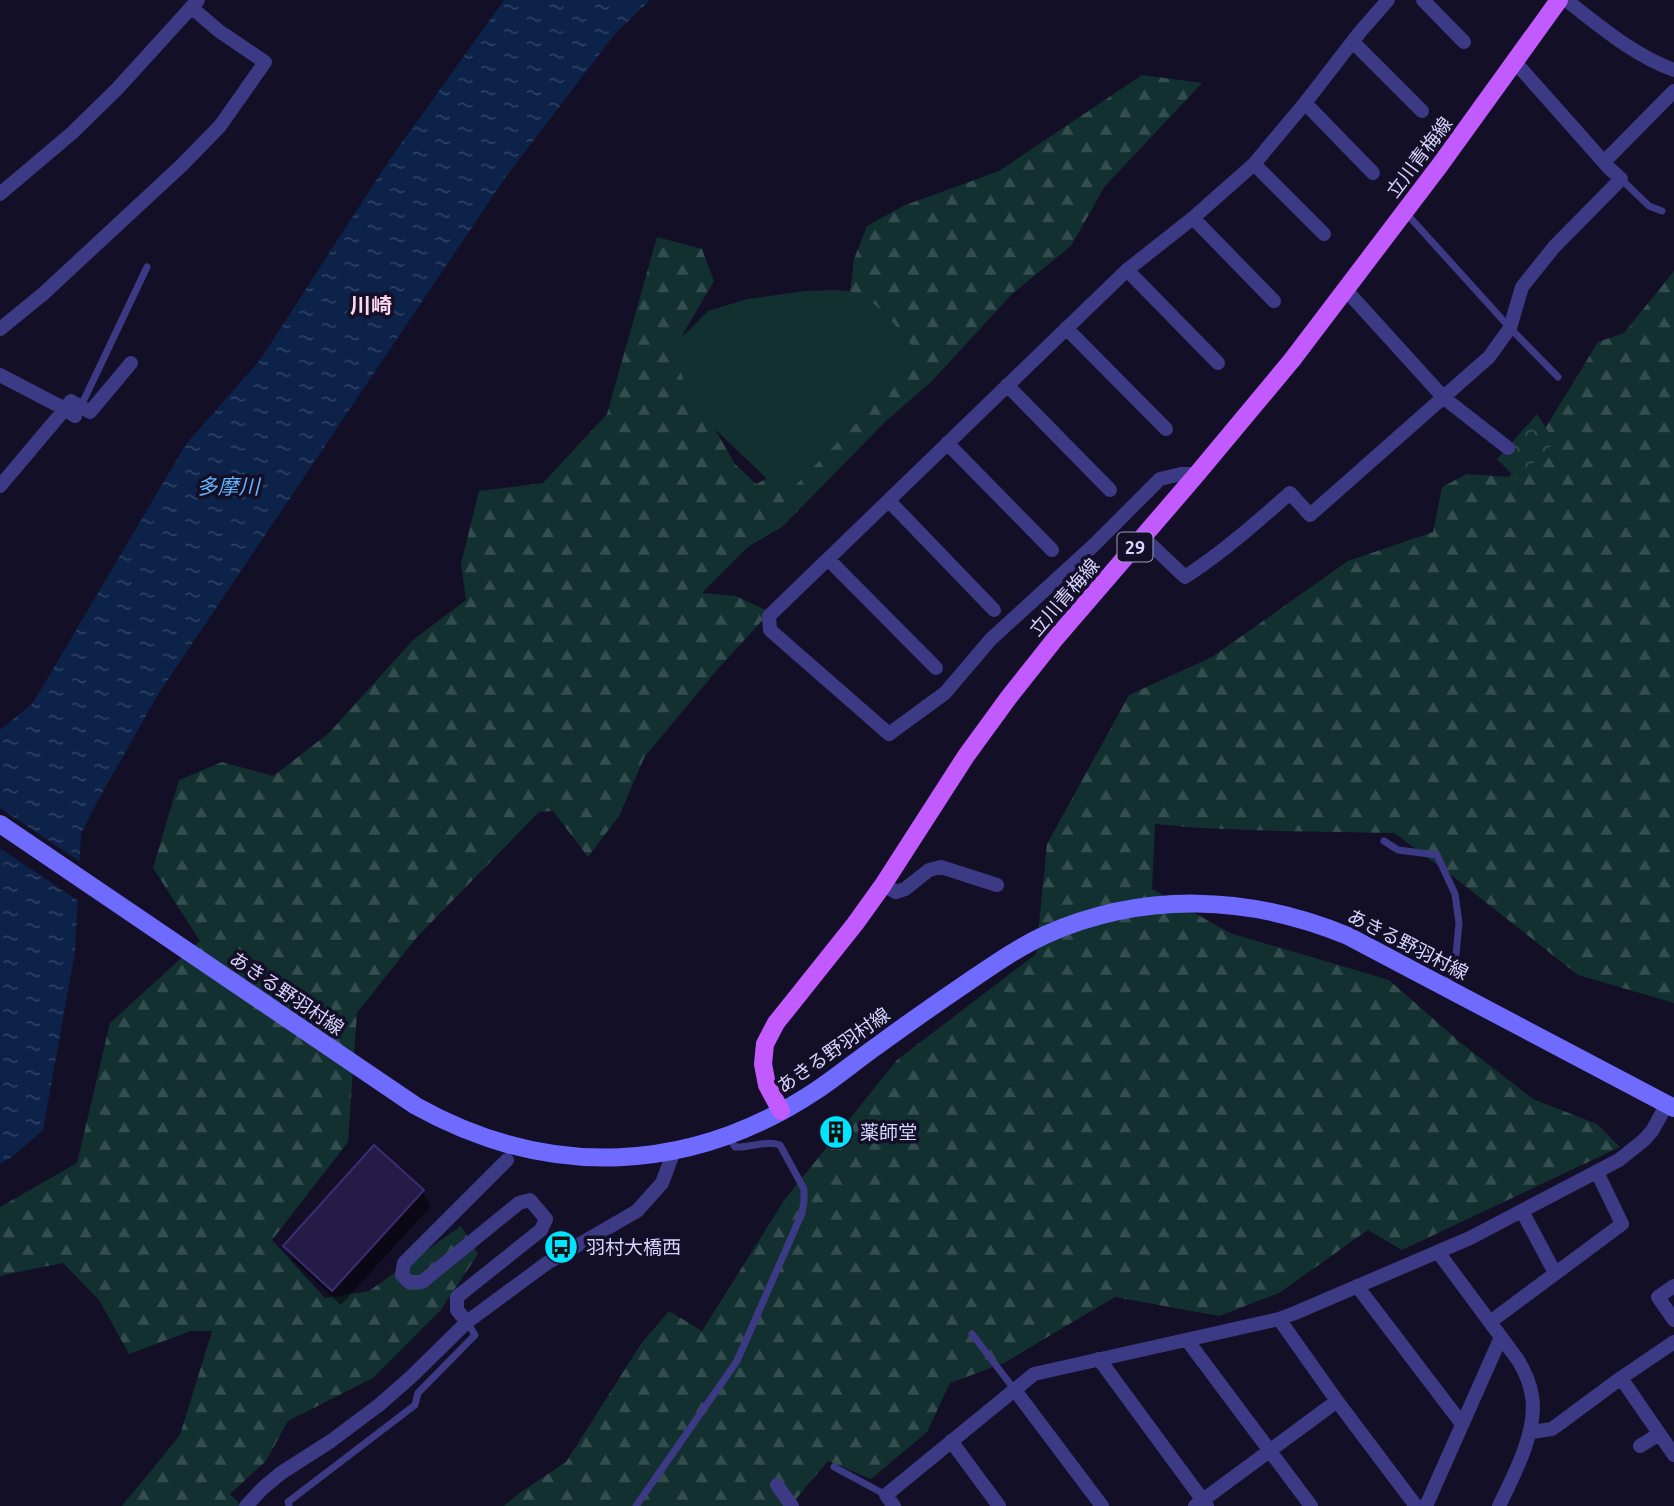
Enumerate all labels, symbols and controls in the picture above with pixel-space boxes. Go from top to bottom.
street label: 立川青梅線 [1382,112,1456,202]
district label: 川崎 [350,293,392,317]
water label: 多摩川 [197,474,261,498]
road number: 29 [1118,532,1152,562]
street label: 立川青梅線 [1025,554,1103,640]
street label: あきる野羽村線 [1344,904,1472,984]
street label: あきる野羽村線 [226,947,348,1039]
street label: あきる野羽村線 [772,1003,894,1097]
building icon: 薬師堂 [817,1113,855,1151]
place label: 薬師堂 [860,1121,917,1143]
bus stop icon: 羽村大橋西 [542,1228,580,1266]
place label: 羽村大橋西 [586,1236,681,1258]

